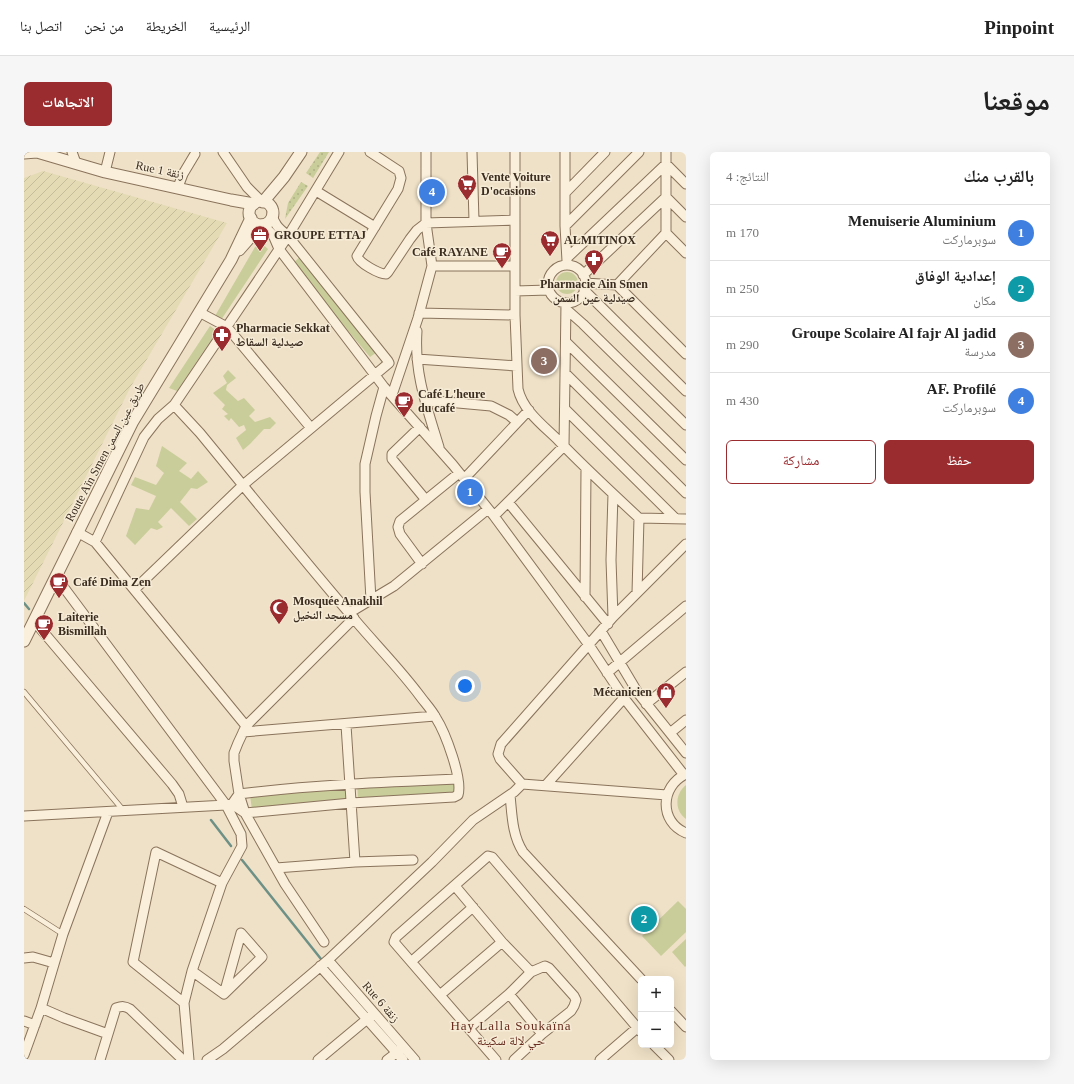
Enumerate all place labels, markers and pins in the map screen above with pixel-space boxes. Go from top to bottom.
place label: Vente Voiture D'ocasions [481,170,551,198]
supermarket icon: Vente Voiture D'ocasions [456,173,478,201]
pin: 4 [419,177,445,207]
office icon: GROUPE ETTAJ [249,224,271,252]
place label: GROUPE ETTAJ [274,228,366,242]
supermarket icon: ALMITINOX [539,229,561,257]
place label: ALMITINOX [564,233,636,247]
cafe icon: Café RAYANE [491,241,513,269]
place label: Café RAYANE [412,245,488,259]
pharmacy icon: Pharmacie Ain Smen صيدلية عين السمن [583,248,605,276]
place label: Pharmacie Ain Smen صيدلية عين السمن [540,277,648,306]
place label: Pharmacie Sekkat صيدلية السقاط [236,321,330,349]
pharmacy icon: Pharmacie Sekkat صيدلية السقاط [211,324,233,352]
pin: 3 [531,346,557,376]
place label: Café L'heure du café [418,387,486,415]
cafe icon: Café L'heure du café [393,390,415,418]
pin: 1 [457,477,483,507]
cafe icon: Café Dima Zen [48,571,70,599]
place label: Café Dima Zen [73,575,151,589]
place label: Mosquée Anakhil مسجد النخيل [293,594,383,623]
mosque icon: Mosquée Anakhil مسجد النخيل [268,597,290,625]
place label: Laiterie Bismillah [58,610,107,638]
cafe icon: Laiterie Bismillah [33,613,55,641]
shop icon: Mécanicien [655,681,677,709]
place label: Mécanicien [593,685,652,699]
pin: 2 [631,904,657,934]

